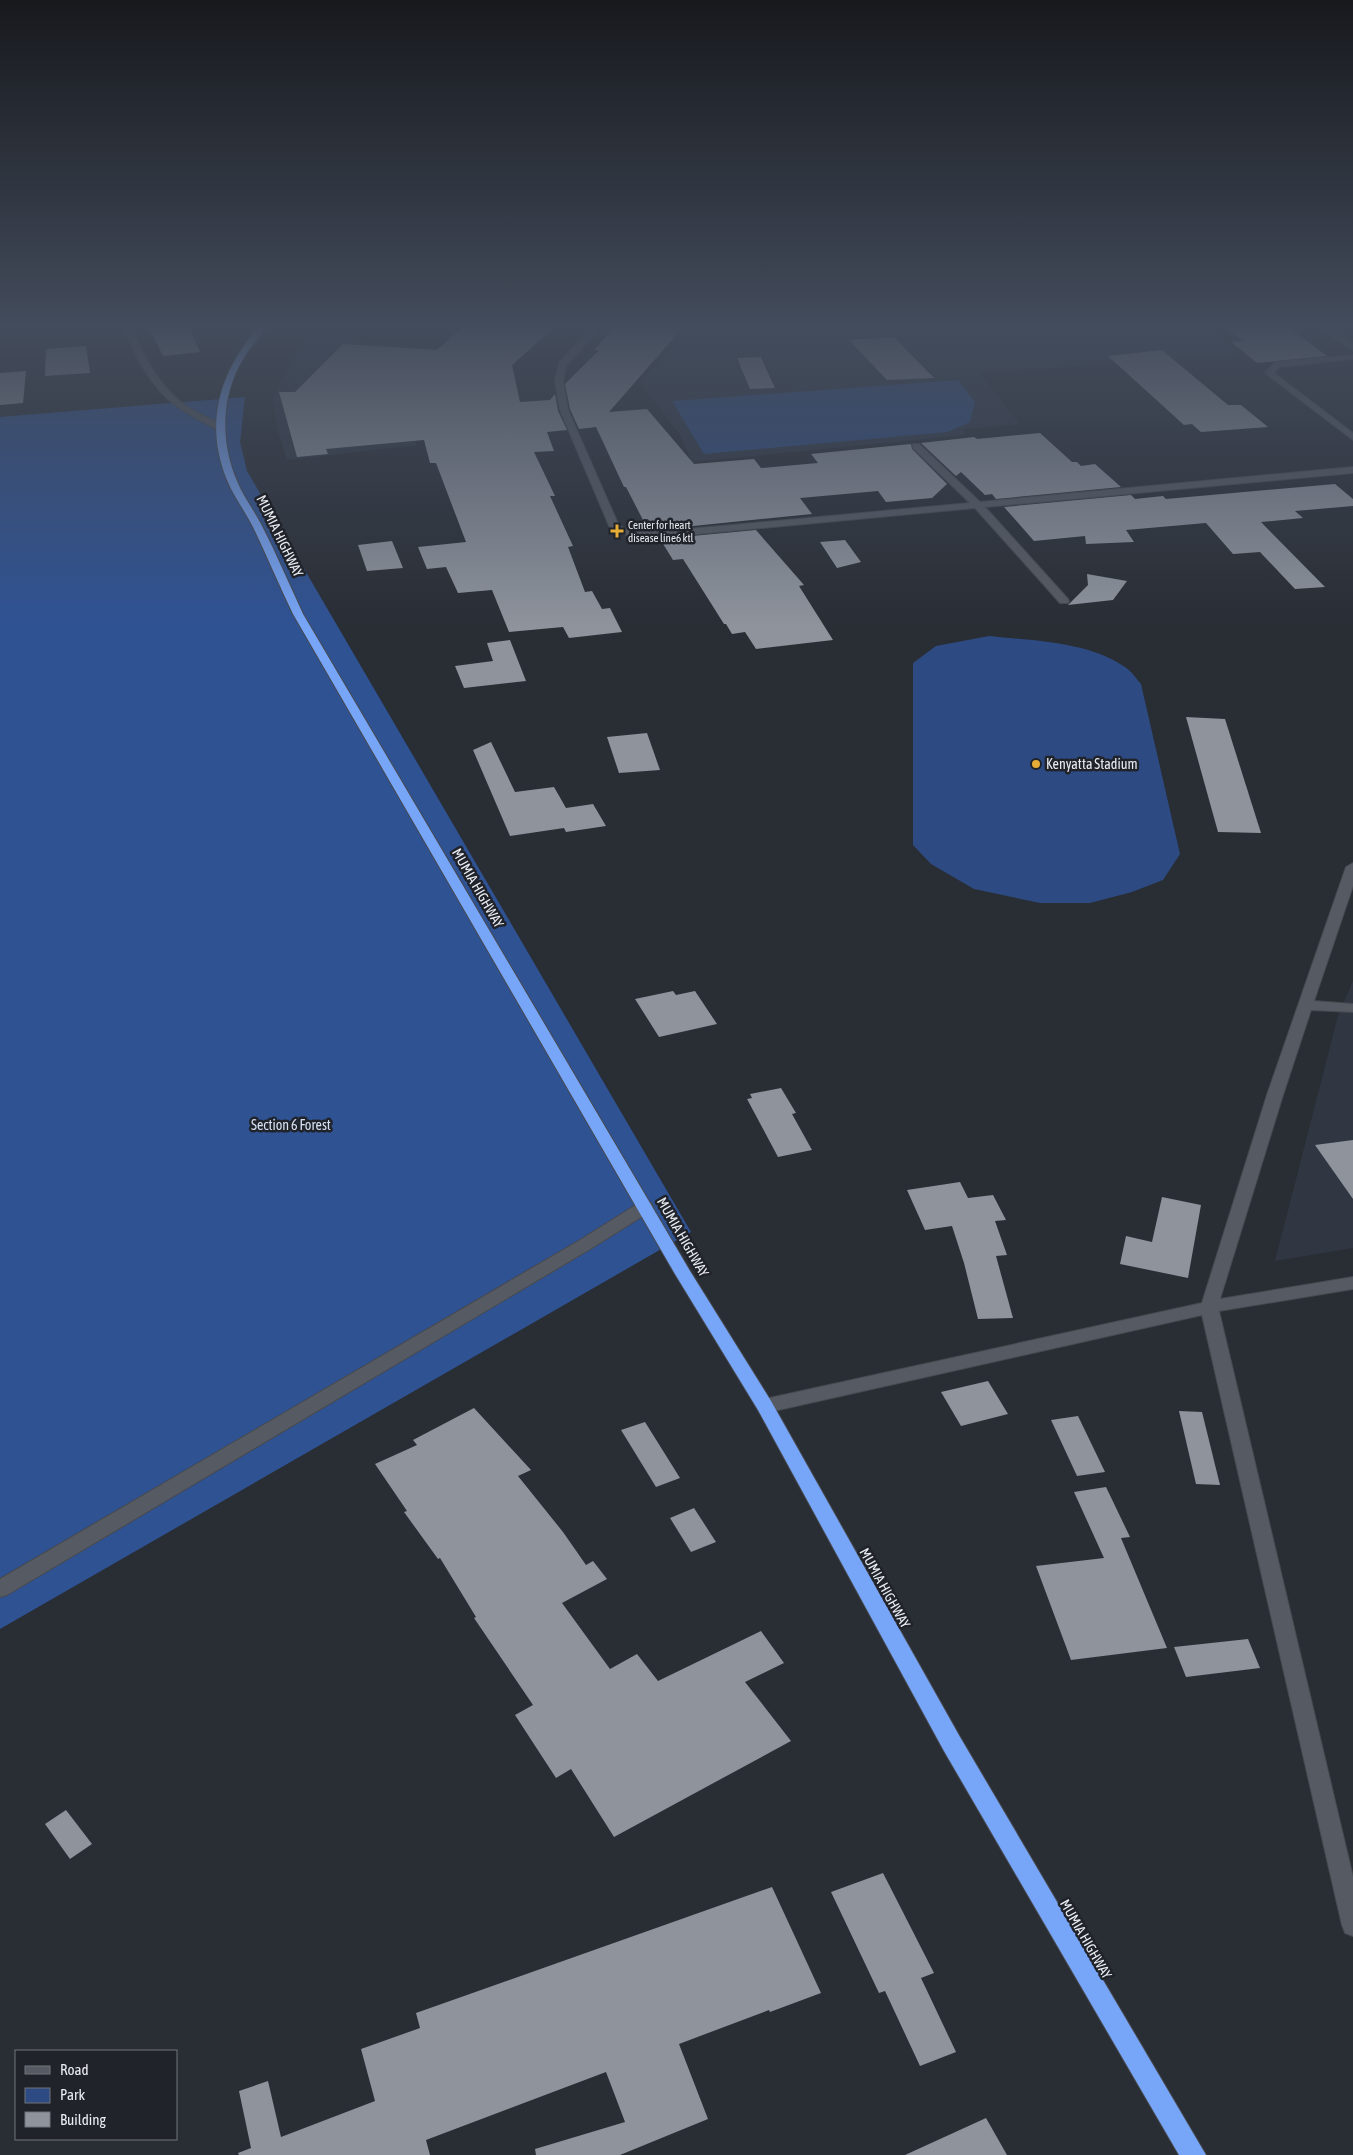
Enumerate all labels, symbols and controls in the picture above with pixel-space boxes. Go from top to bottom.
street label: MUMIA HIGHWAY [253,493,307,580]
place label: Center for heart disease line6 ktl [628,519,694,544]
marker: Center for heart disease line6 ktl [610,524,624,538]
place label: Kenyatta Stadium [1046,756,1137,772]
marker: Kenyatta Stadium [1030,758,1042,770]
street label: MUMIA HIGHWAY [449,846,508,931]
park label: Section 6 Forest [251,1117,331,1133]
street label: MUMIA HIGHWAY [654,1195,713,1280]
street label: MUMIA HIGHWAY [856,1545,914,1631]
street label: MUMIA HIGHWAY [1057,1897,1116,1982]
legend [15,2050,178,2140]
text: Road [60,2061,89,2078]
text: Park [60,2086,85,2103]
text: Building [60,2111,106,2128]

